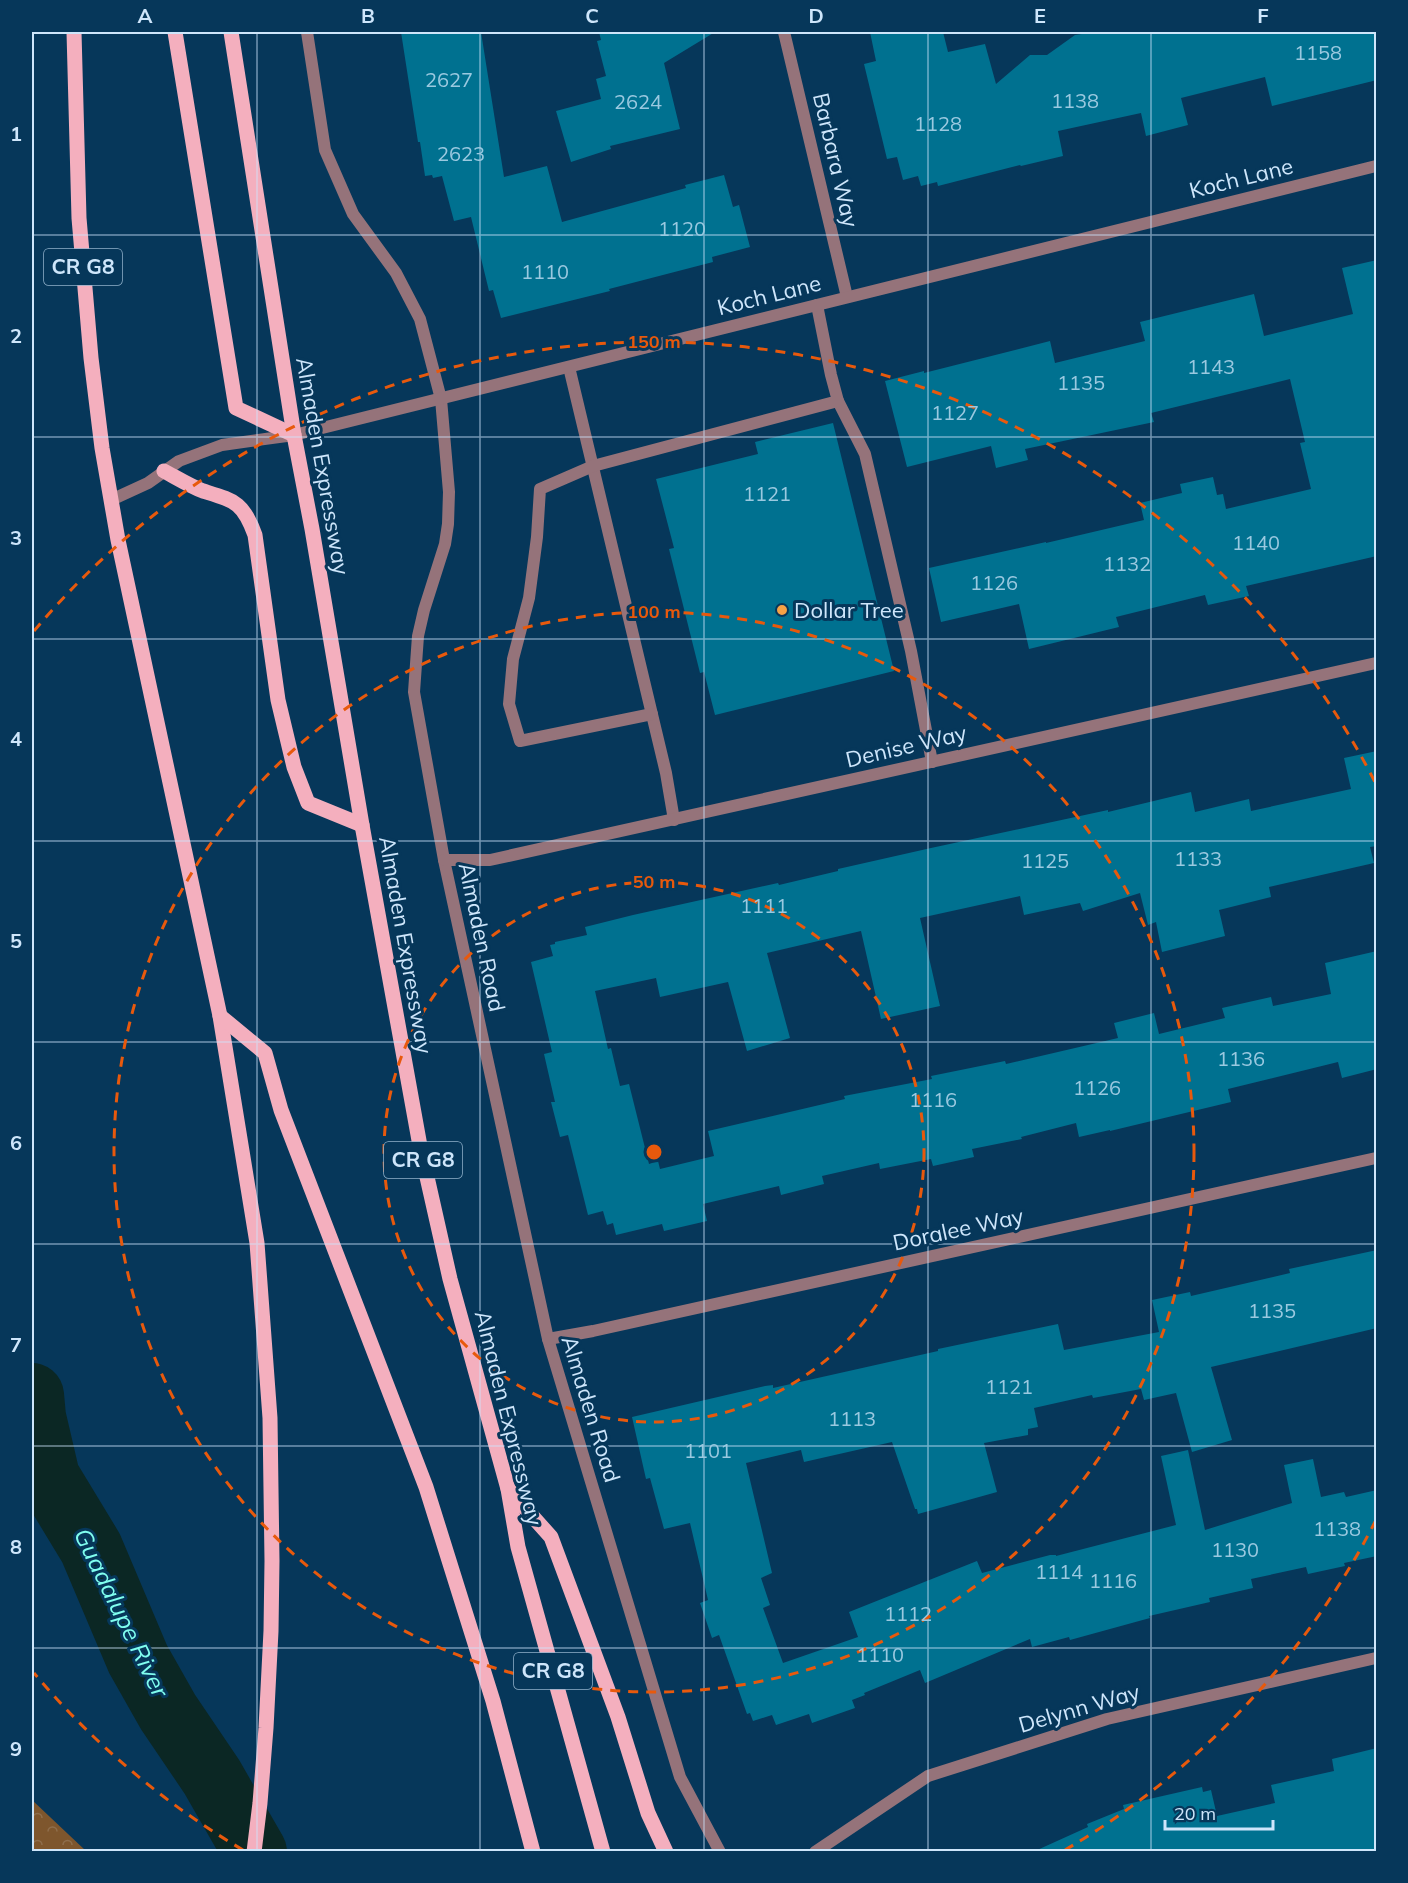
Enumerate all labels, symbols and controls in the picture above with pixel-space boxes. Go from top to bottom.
text: A [138,3,153,28]
text: B [361,3,375,28]
text: C [585,3,599,28]
text: D [808,3,824,28]
text: E [1034,3,1046,28]
text: F [1257,3,1269,28]
house number: 1158 [1294,40,1342,65]
house number: 2627 [425,67,473,92]
house number: 1138 [1051,88,1099,113]
house number: 2624 [614,89,662,114]
street label: Barbara Way [807,90,865,230]
house number: 1128 [914,111,962,136]
text: 1 [10,121,22,146]
house number: 2623 [437,141,485,166]
street label: Koch Lane [1186,152,1296,204]
house number: 1120 [658,216,706,241]
road number: CR G8 [44,249,122,285]
house number: 1110 [521,259,569,284]
street label: Koch Lane [714,269,824,321]
text: 2 [10,323,22,348]
text: 150 m [627,330,681,353]
house number: 1143 [1187,354,1235,379]
street label: Almaden Expressway [290,355,356,577]
house number: 1135 [1057,370,1105,395]
house number: 1127 [931,400,979,425]
house number: 1121 [743,481,791,506]
text: 3 [10,525,22,550]
house number: 1140 [1232,530,1280,555]
house number: 1132 [1103,551,1151,576]
house number: 1126 [970,570,1018,595]
place label: Dollar Tree [794,596,904,624]
text: 100 m [627,600,681,623]
marker: Dollar Tree [775,603,789,617]
street label: Denise Way [843,718,969,773]
text: 4 [10,726,22,751]
street label: Almaden Expressway [373,834,439,1056]
house number: 1133 [1174,846,1222,871]
house number: 1125 [1021,848,1069,873]
street label: Almaden Road [453,860,511,1014]
text: 50 m [633,870,675,893]
house number: 1111 [740,893,788,918]
text: 5 [10,928,22,953]
house number: 1136 [1217,1046,1265,1071]
house number: 1126 [1073,1075,1121,1100]
house number: 1116 [909,1087,957,1112]
text: 6 [10,1130,22,1155]
road number: CR G8 [384,1142,462,1178]
centre of rings [644,1142,664,1162]
street label: Doralee Way [890,1201,1026,1257]
house number: 1135 [1248,1298,1296,1323]
street label: Almaden Expressway [469,1308,549,1529]
text: 7 [10,1332,22,1357]
street label: Almaden Road [555,1332,627,1486]
house number: 1121 [985,1374,1033,1399]
house number: 1113 [828,1406,876,1431]
house number: 1101 [684,1438,732,1463]
house number: 1138 [1313,1516,1361,1541]
water label: Guadalupe River [68,1523,176,1703]
text: 8 [10,1534,22,1559]
house number: 1130 [1211,1537,1259,1562]
house number: 1114 [1035,1559,1083,1584]
house number: 1116 [1089,1568,1137,1593]
house number: 1112 [884,1601,932,1626]
house number: 1110 [856,1642,904,1667]
road number: CR G8 [514,1653,592,1689]
street label: Delynn Way [1015,1677,1143,1739]
text: 9 [10,1736,22,1761]
scale bar [1165,1793,1273,1831]
text: 20 m [1174,1802,1216,1825]

